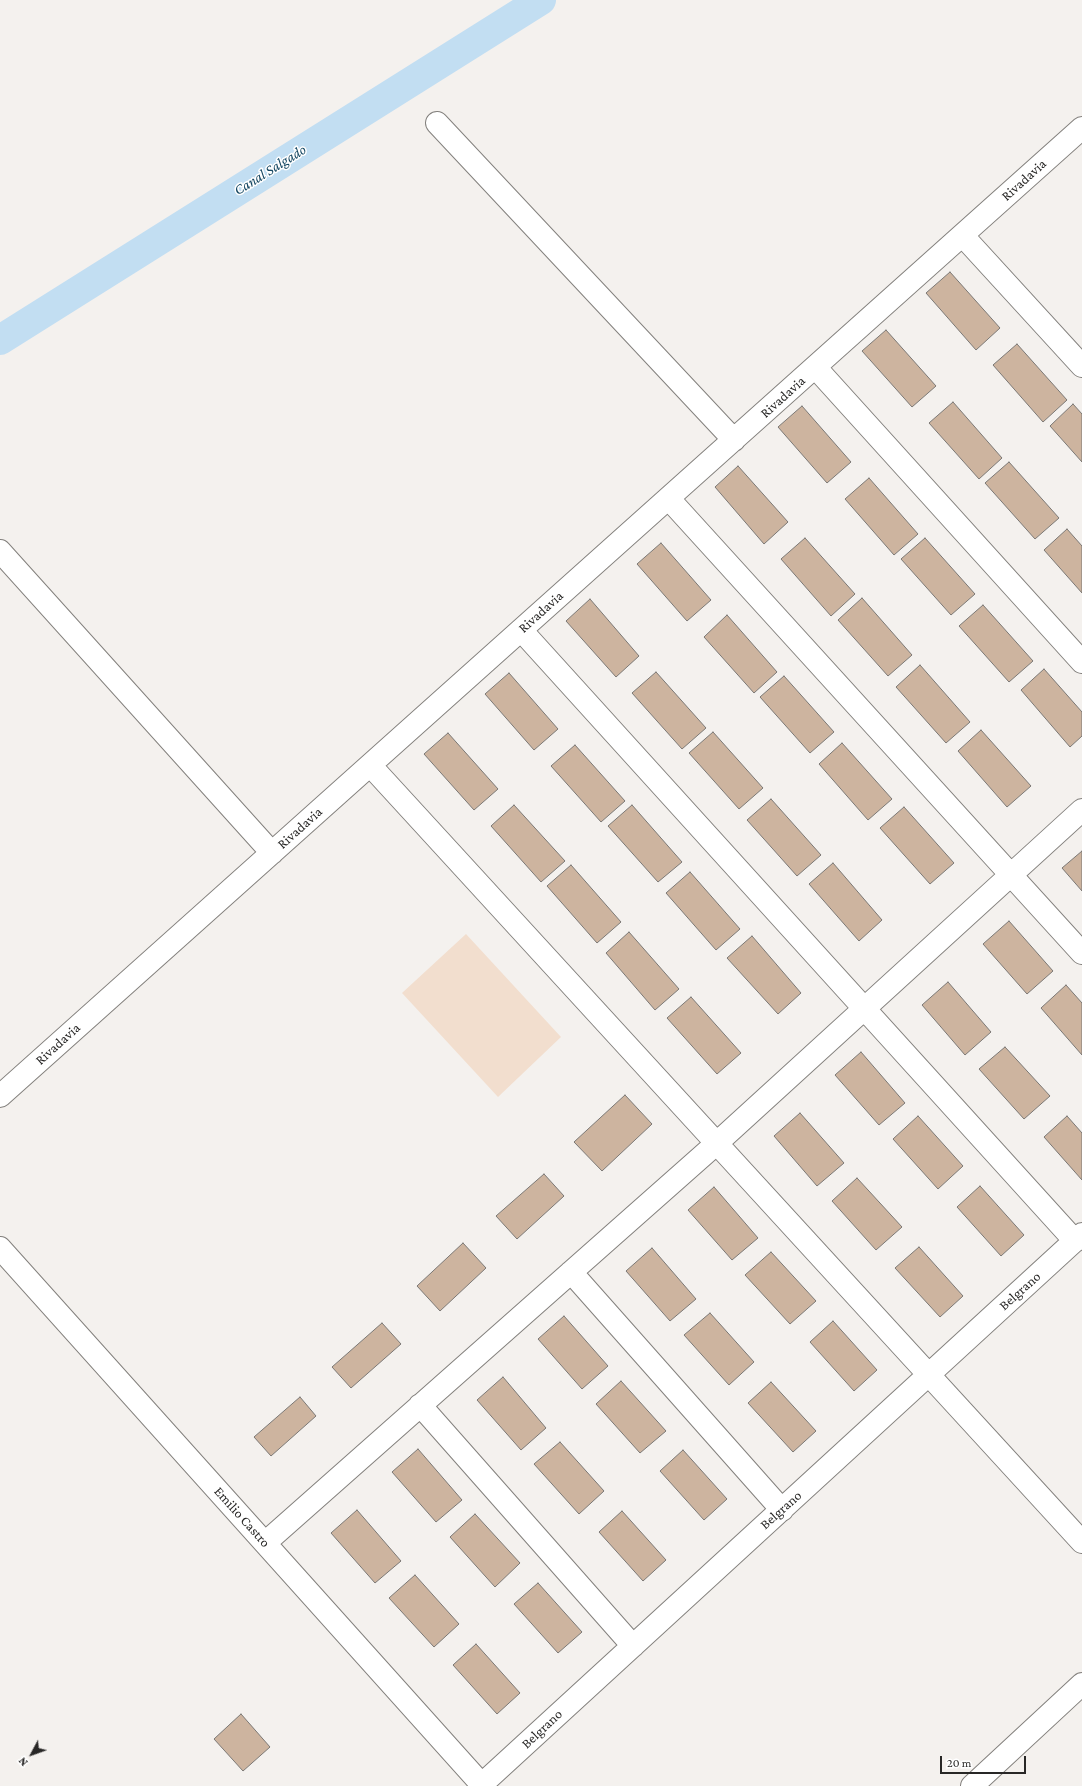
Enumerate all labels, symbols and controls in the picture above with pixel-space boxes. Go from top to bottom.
water label: Canal Salgado [231,141,309,199]
street label: Rivadavia [998,155,1050,205]
street label: Rivadavia [757,372,809,422]
street label: Rivadavia [515,587,567,637]
street label: Rivadavia [274,803,326,853]
street label: Rivadavia [32,1019,84,1069]
street label: Belgrano [996,1268,1044,1314]
street label: Emilio Castro [210,1483,274,1551]
street label: Belgrano [757,1487,805,1533]
street label: Belgrano [518,1706,566,1752]
north arrow [12,1734,52,1774]
scale bar [942,1748,1028,1774]
text: N [16,1755,30,1769]
text: 20 m [947,1756,971,1770]

